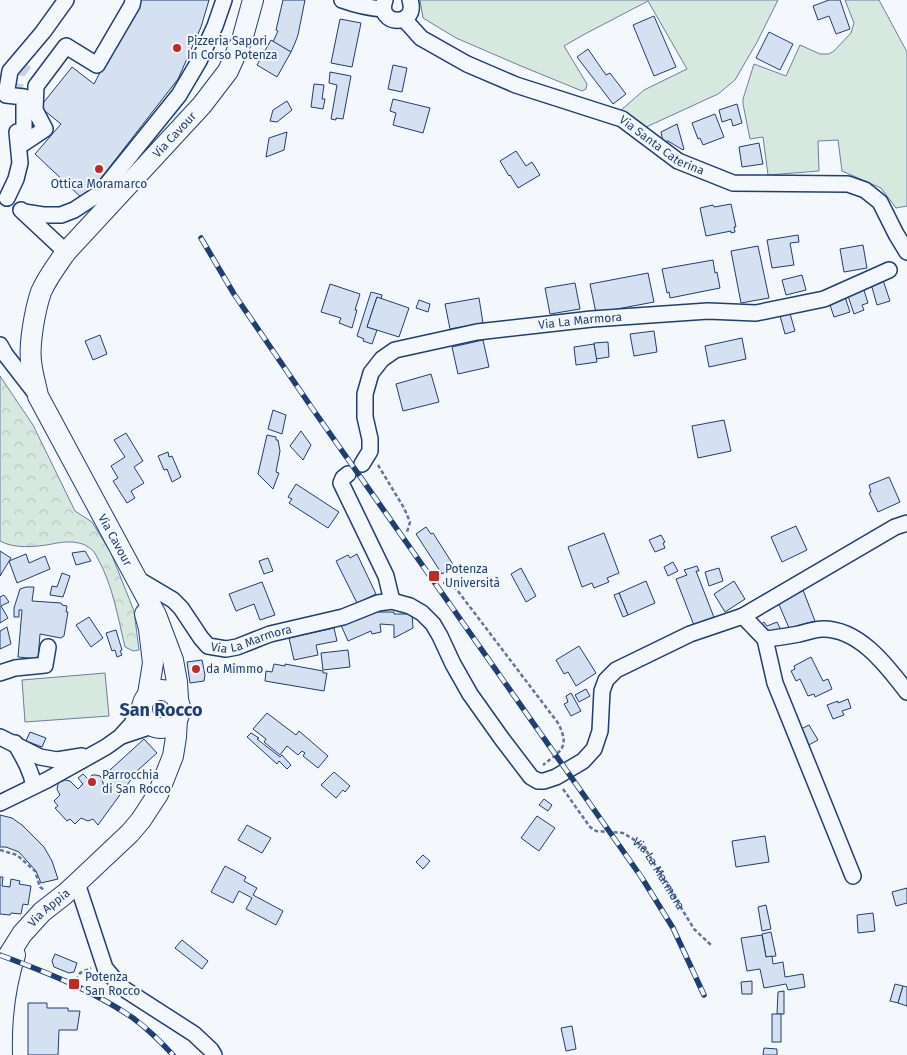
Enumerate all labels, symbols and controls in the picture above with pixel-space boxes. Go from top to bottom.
place label: Pizzeria Sapori In Corso Potenza [187,34,277,62]
marker: Pizzeria Sapori In Corso Potenza [171,42,183,54]
street label: Via Cavour [150,109,199,161]
street label: Via Santa Caterina [616,112,706,178]
marker: Ottica Moramarco [93,163,105,175]
place label: Ottica Moramarco [51,177,147,191]
street label: Via La Marmora [538,310,622,332]
street label: Via Cavour [95,512,135,569]
place label: Potenza Università [445,562,500,590]
marker: Potenza Università [427,569,441,583]
street label: Via La Marmora [210,622,293,656]
place label: da Mimmo [206,662,263,676]
marker: da Mimmo [190,663,202,675]
district label: San Rocco [119,699,203,721]
place label: Parrocchia di San Rocco [102,768,171,796]
marker: Parrocchia di San Rocco [86,776,98,788]
street label: Via La Marmora [630,835,687,912]
street label: Via Appia [25,886,73,930]
place label: Potenza San Rocco [85,970,140,998]
marker: Potenza San Rocco [67,977,81,991]

